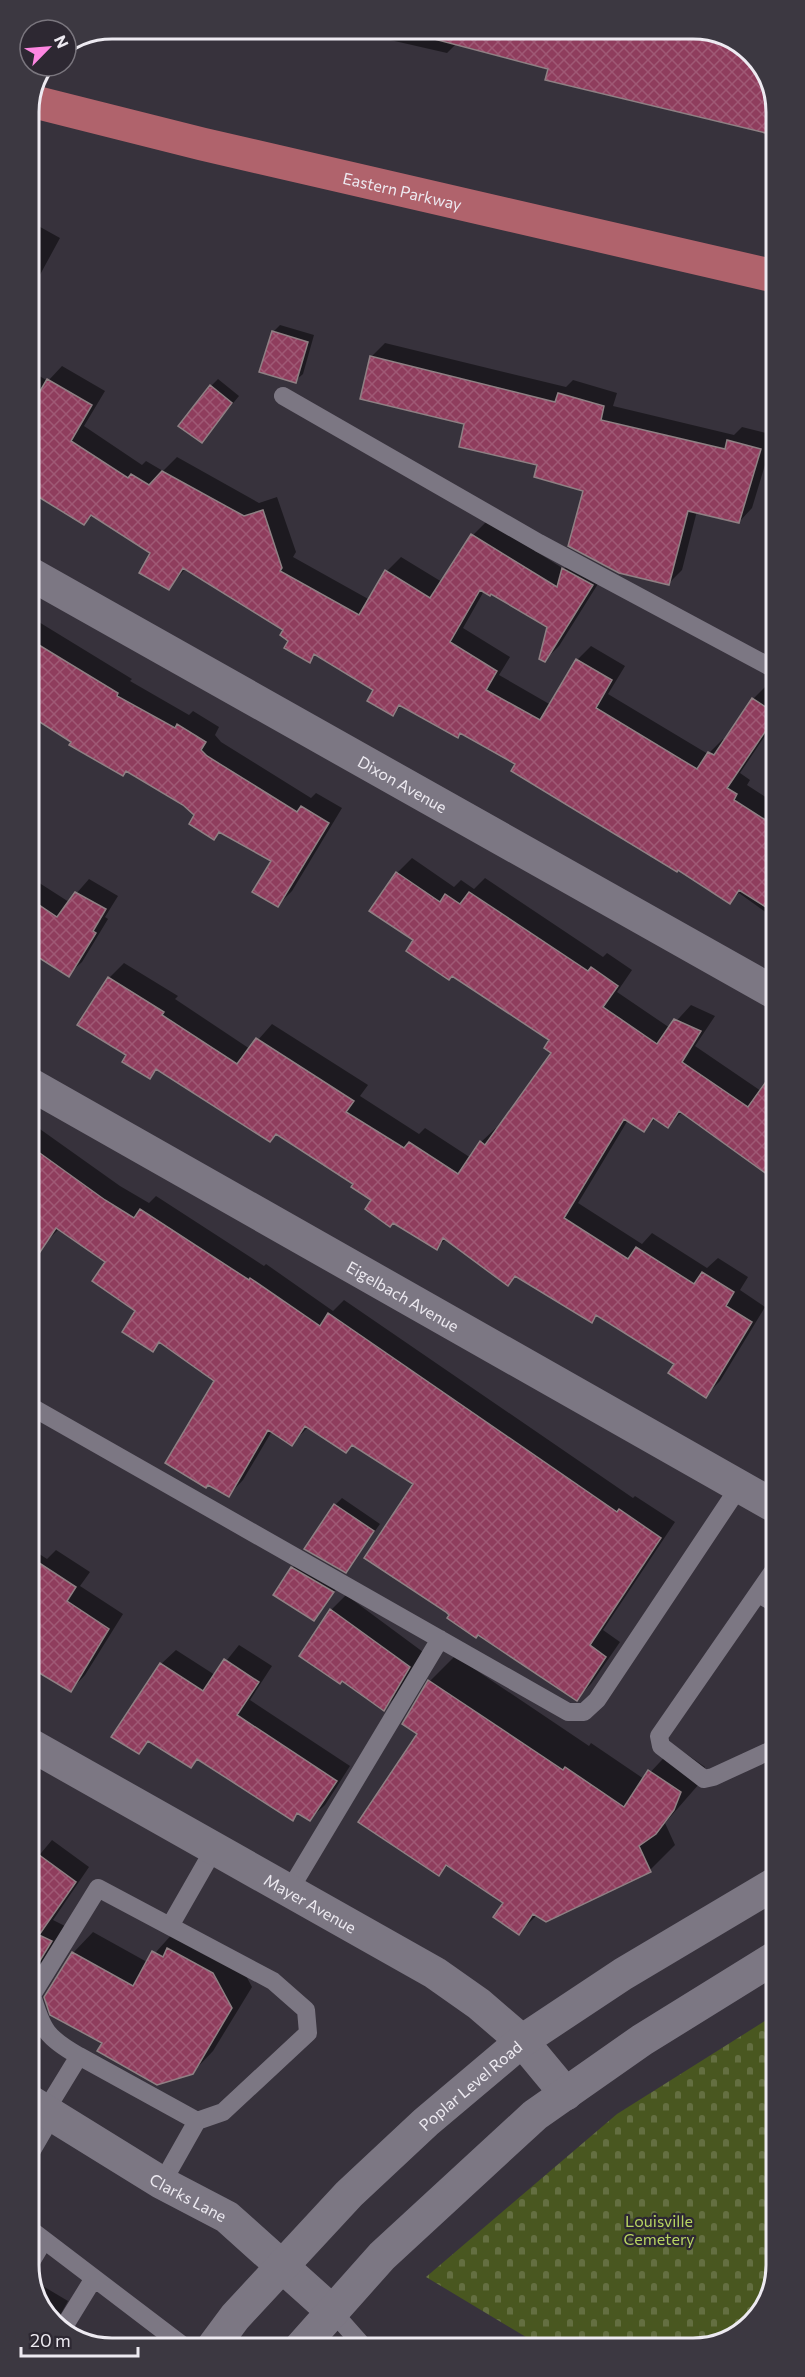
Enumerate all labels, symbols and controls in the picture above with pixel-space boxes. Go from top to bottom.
north arrow [18,18,78,78]
text: N [51,32,73,51]
street label: Eastern Parkway [341,167,464,213]
street label: Dixon Avenue [355,751,451,816]
street label: Eigelbach Avenue [344,1256,463,1335]
street label: Mayer Avenue [261,1869,360,1936]
street label: Poplar Level Road [414,2036,525,2134]
street label: Clarks Lane [147,2169,230,2225]
park label: Louisville Cemetery [623,2211,695,2248]
scale bar [21,2320,138,2358]
text: 20 m [30,2329,71,2351]

